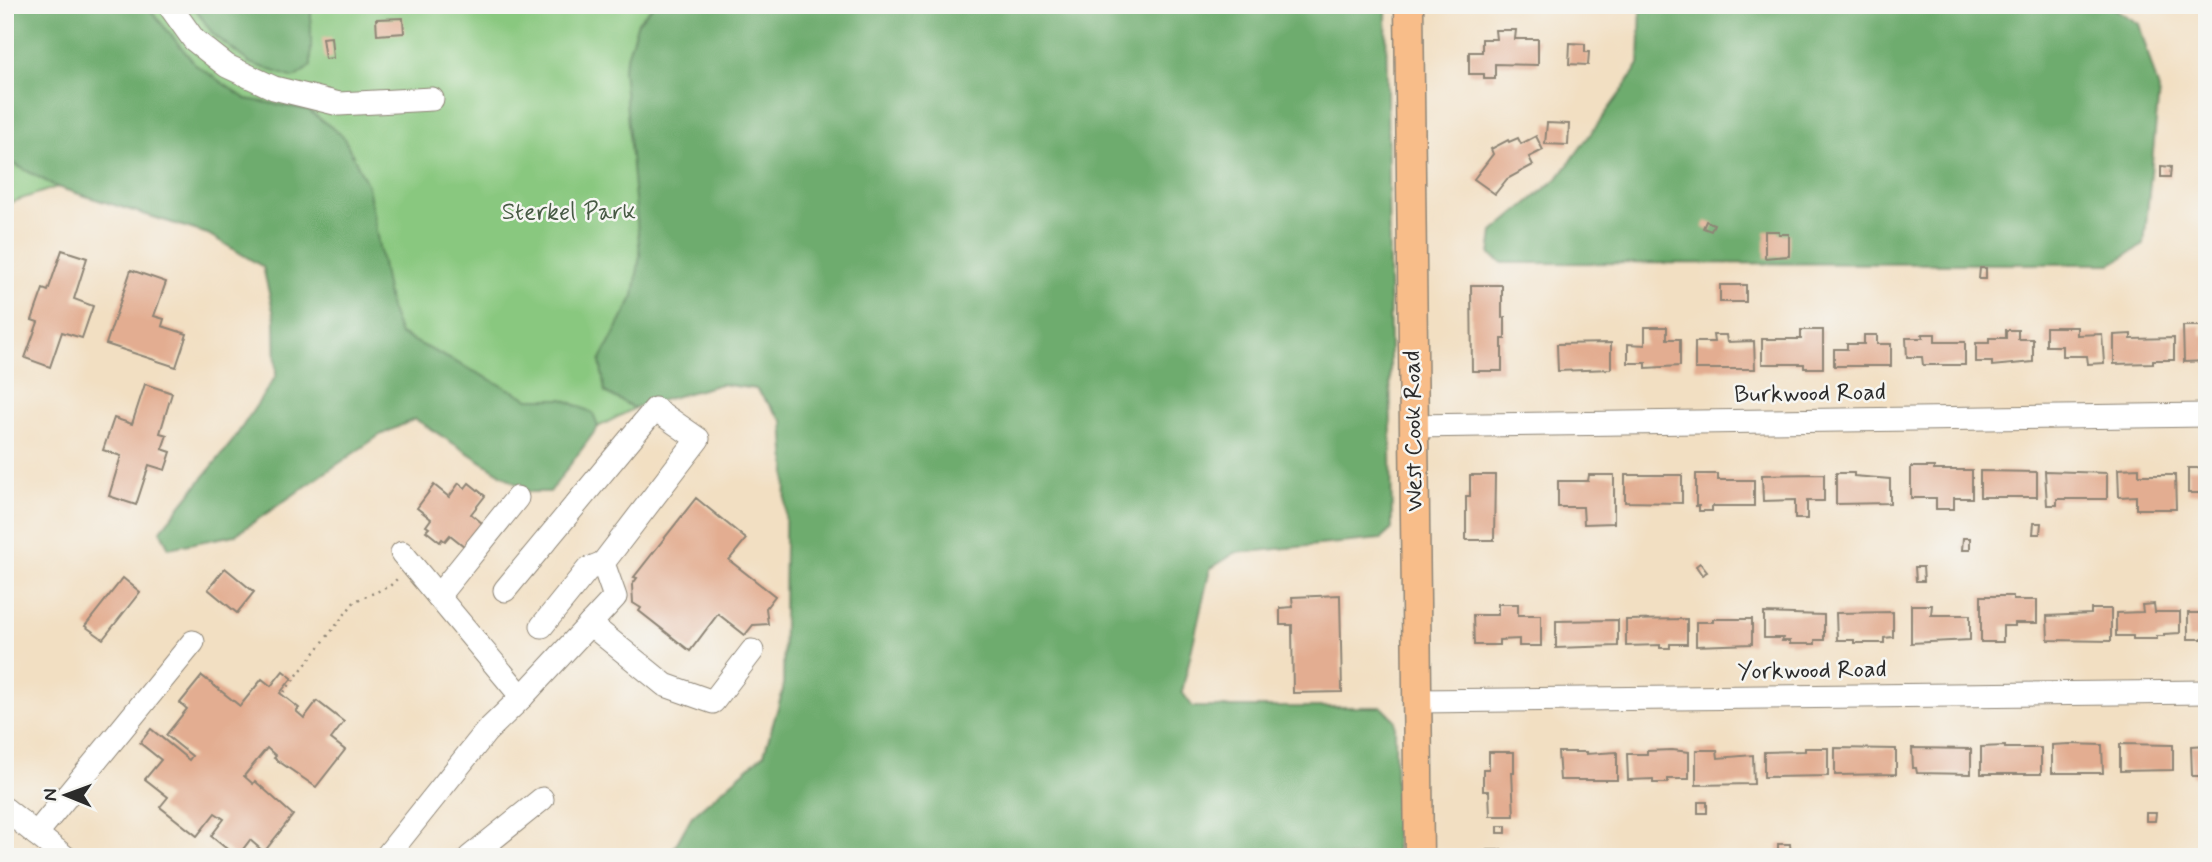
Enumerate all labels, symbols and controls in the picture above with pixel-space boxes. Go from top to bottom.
park label: Sterkel Park [502,197,636,228]
street label: West Cook Road [1397,350,1431,512]
street label: Burkwood Road [1734,377,1886,411]
street label: Yorkwood Road [1737,654,1887,688]
north arrow [32,760,102,830]
text: N [38,788,63,801]

